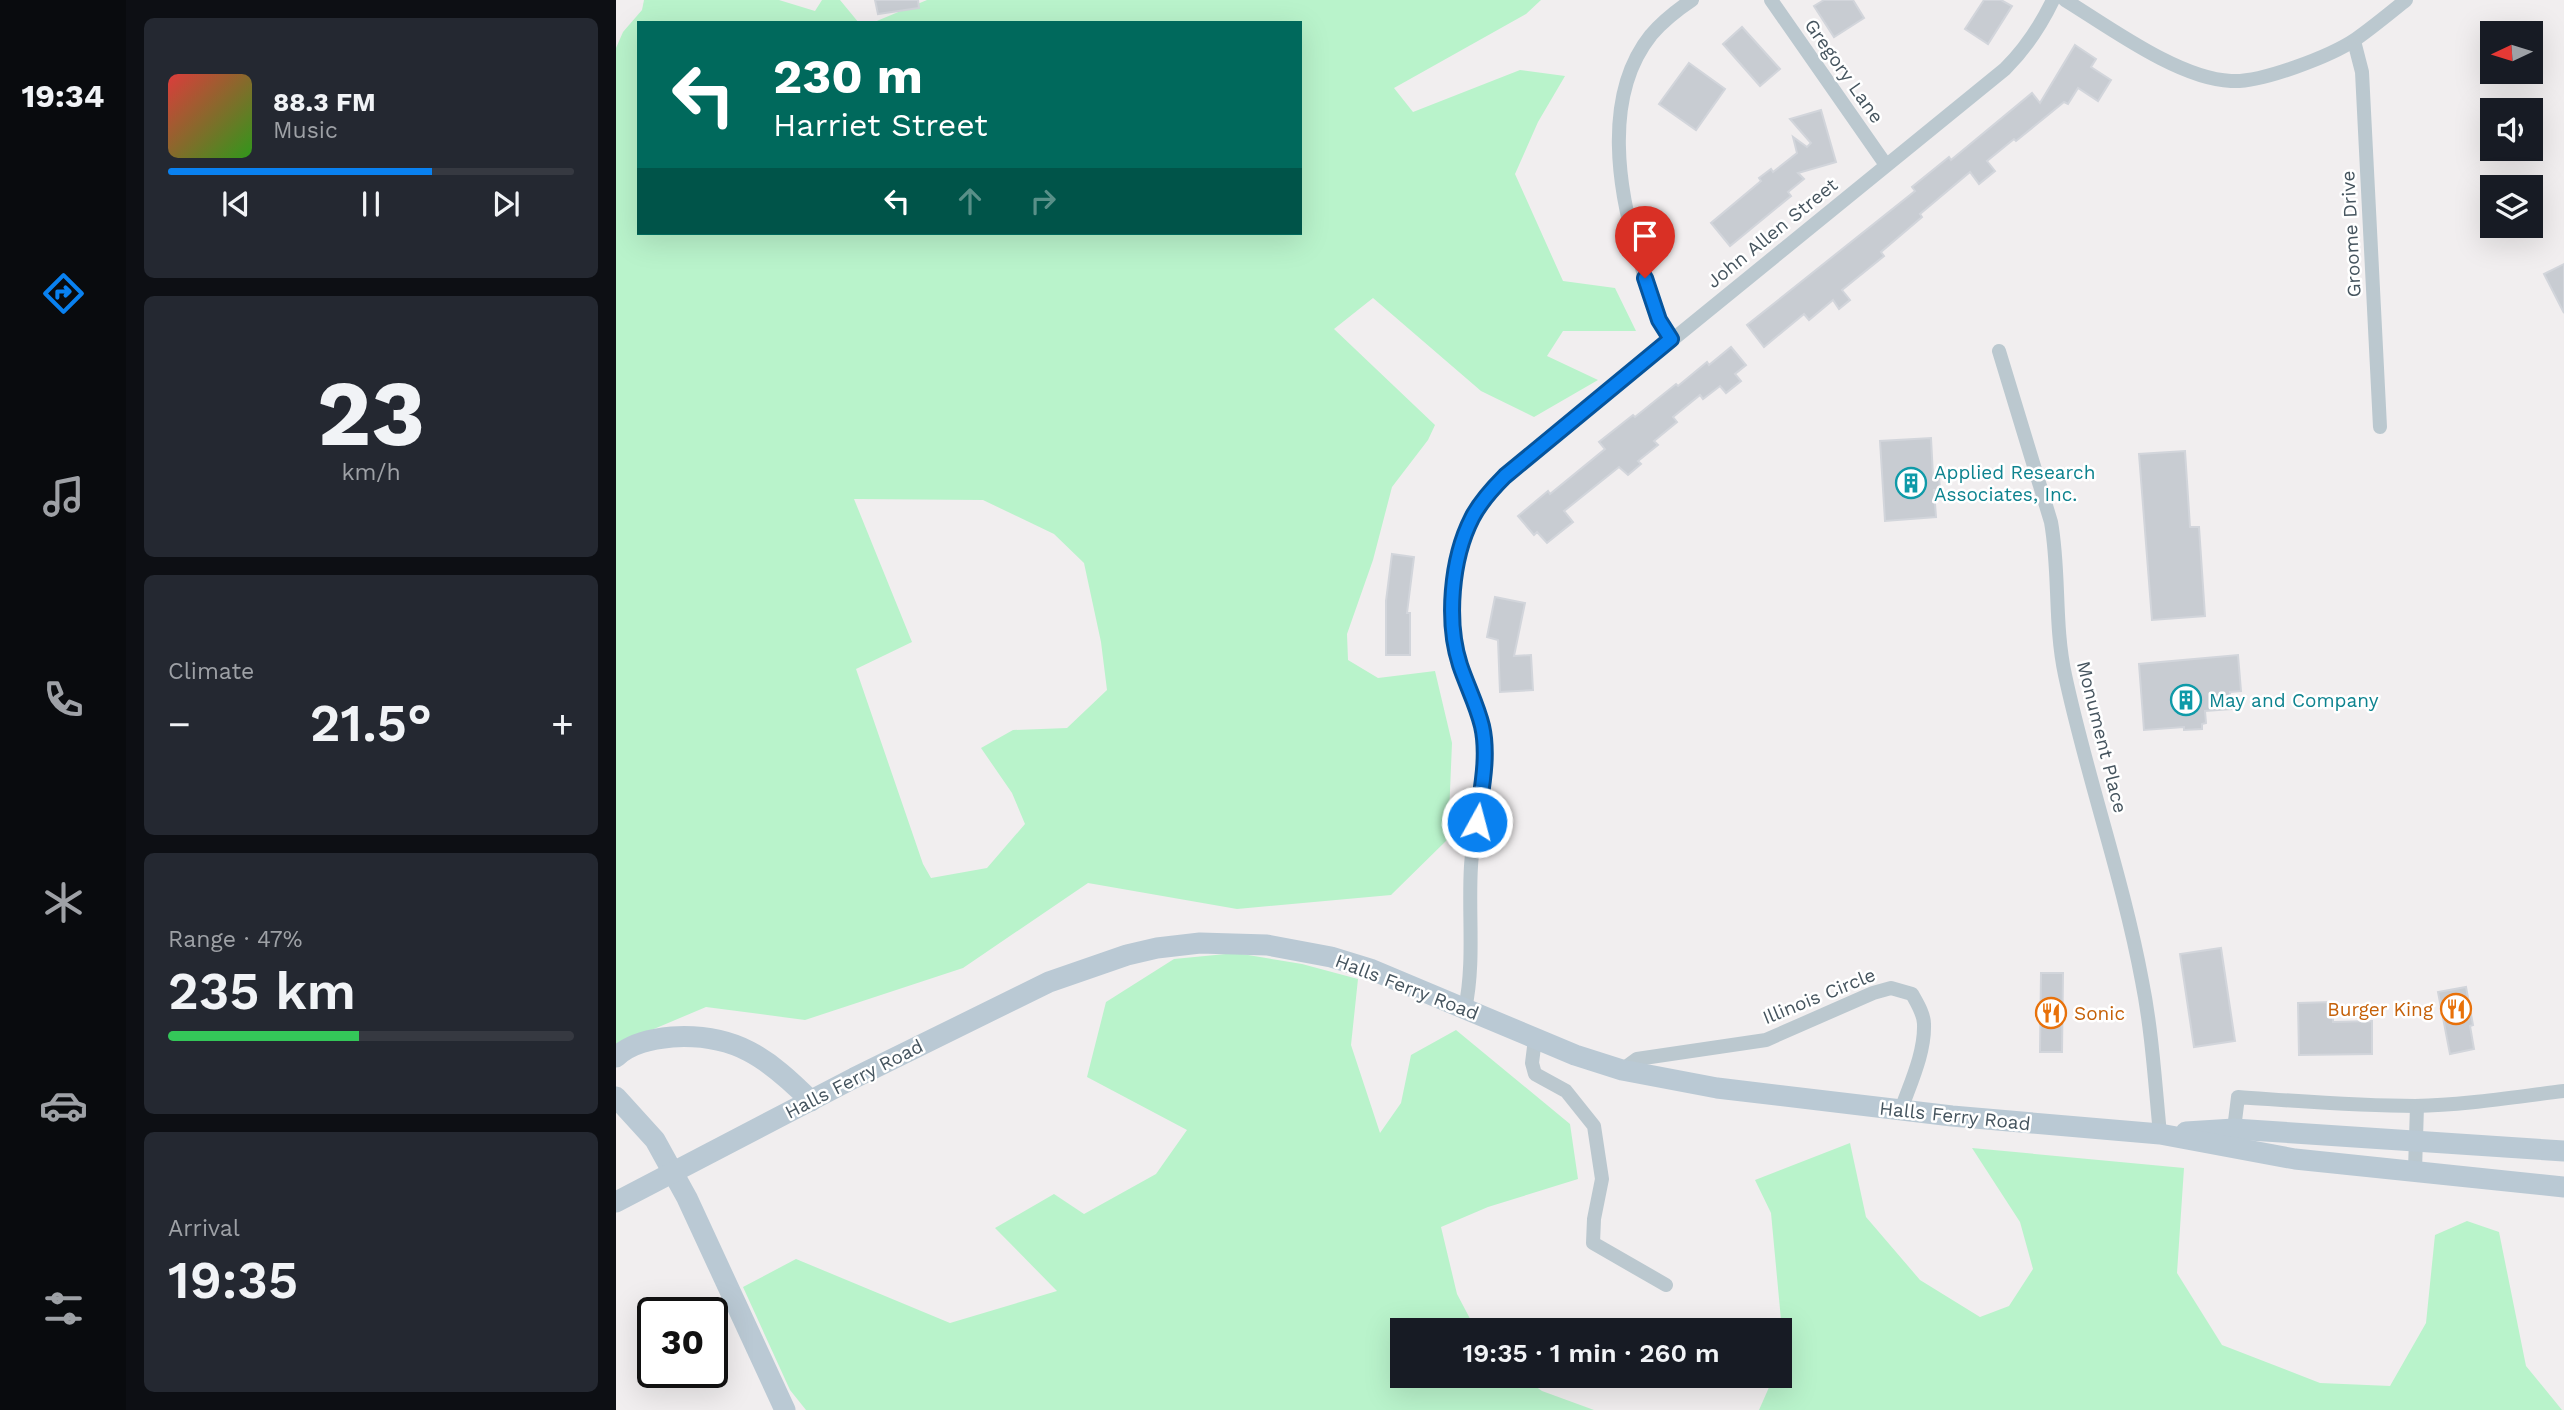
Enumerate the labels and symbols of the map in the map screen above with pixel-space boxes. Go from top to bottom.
street label: Gregory Lane [1800,14,1888,128]
north arrow [2480,21,2543,84]
street label: Groome Drive [2336,170,2366,298]
street label: John Allen Street [1702,173,1842,293]
pin [1615,206,1675,278]
place label: Applied Research Associates, Inc. [1934,461,2095,506]
building icon: Applied Research Associates, Inc. [1894,466,1928,500]
street label: Monument Place [2072,659,2132,815]
building icon: May and Company [2169,683,2203,717]
place label: May and Company [2209,689,2379,712]
position arrow [1440,785,1514,859]
street label: Halls Ferry Road [1332,949,1482,1025]
street label: Illinois Circle [1759,963,1879,1029]
restaurant icon: Burger King [2439,992,2473,1026]
restaurant icon: Sonic [2034,996,2068,1030]
place label: Burger King [2327,998,2434,1021]
place label: Sonic [2074,1002,2125,1025]
street label: Halls Ferry Road [781,1034,927,1124]
street label: Halls Ferry Road [1878,1097,2032,1135]
speed limit sign: 30 [637,1297,728,1388]

